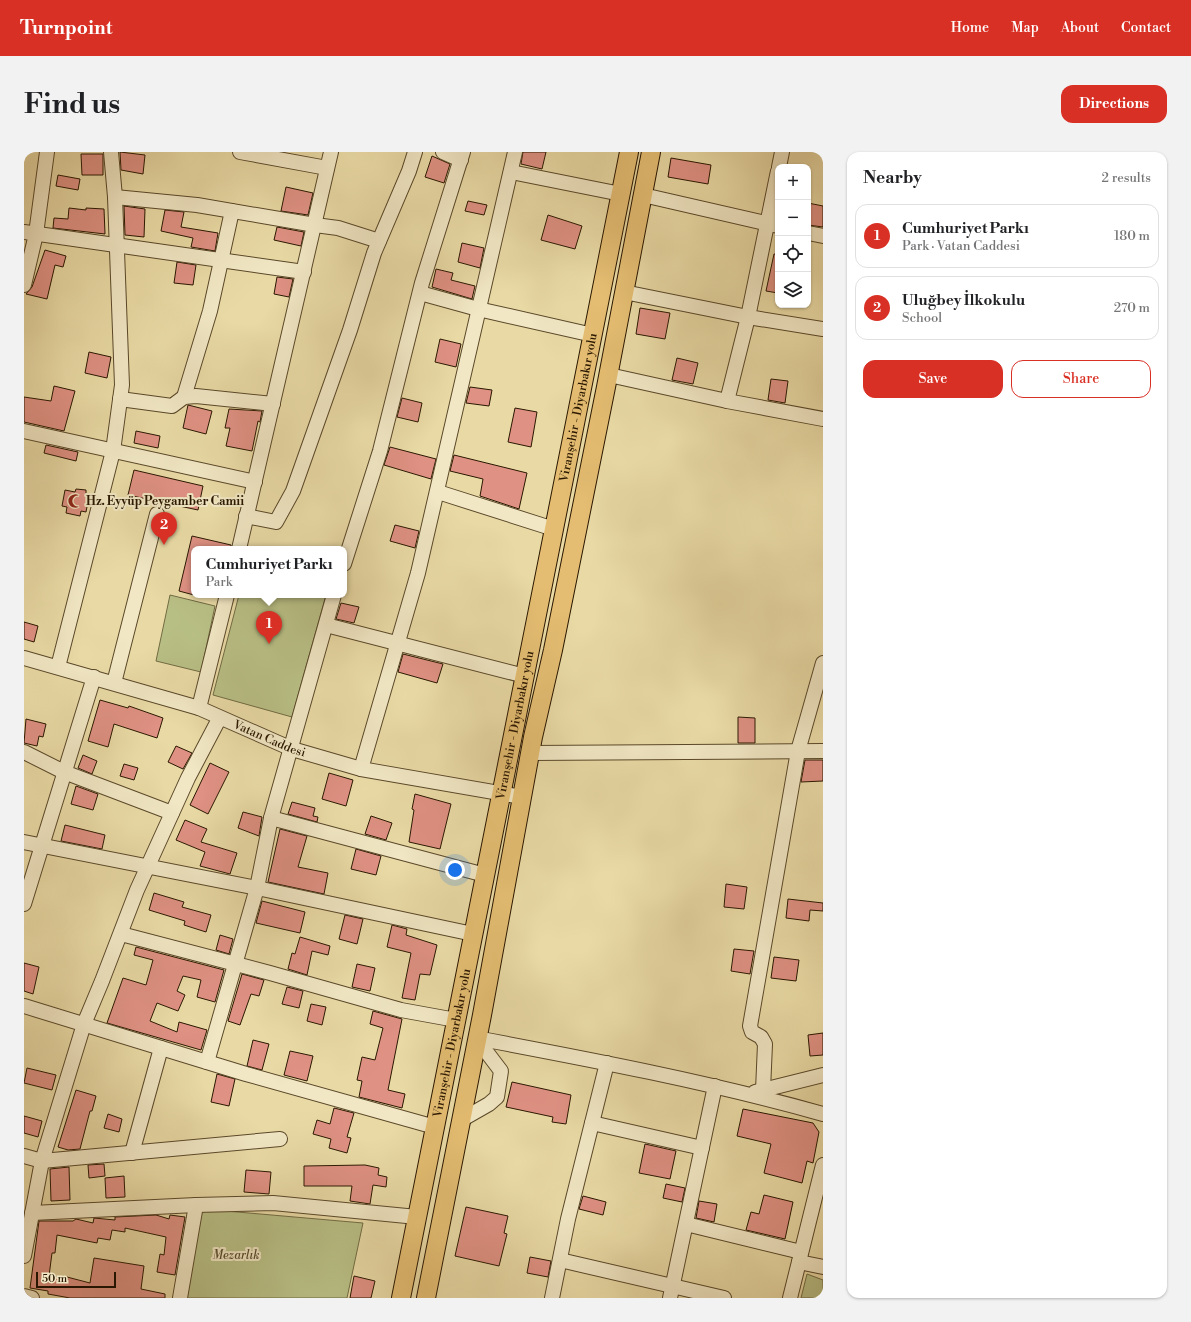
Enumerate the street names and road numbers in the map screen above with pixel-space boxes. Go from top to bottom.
street label: Viranşehir - Diyarbakır yolu [556,332,601,484]
street label: Viranşehir - Diyarbakır yolu [493,649,538,802]
street label: Vatan Caddesi [230,717,307,761]
street label: Viranşehir - Diyarbakır yolu [430,967,474,1120]

